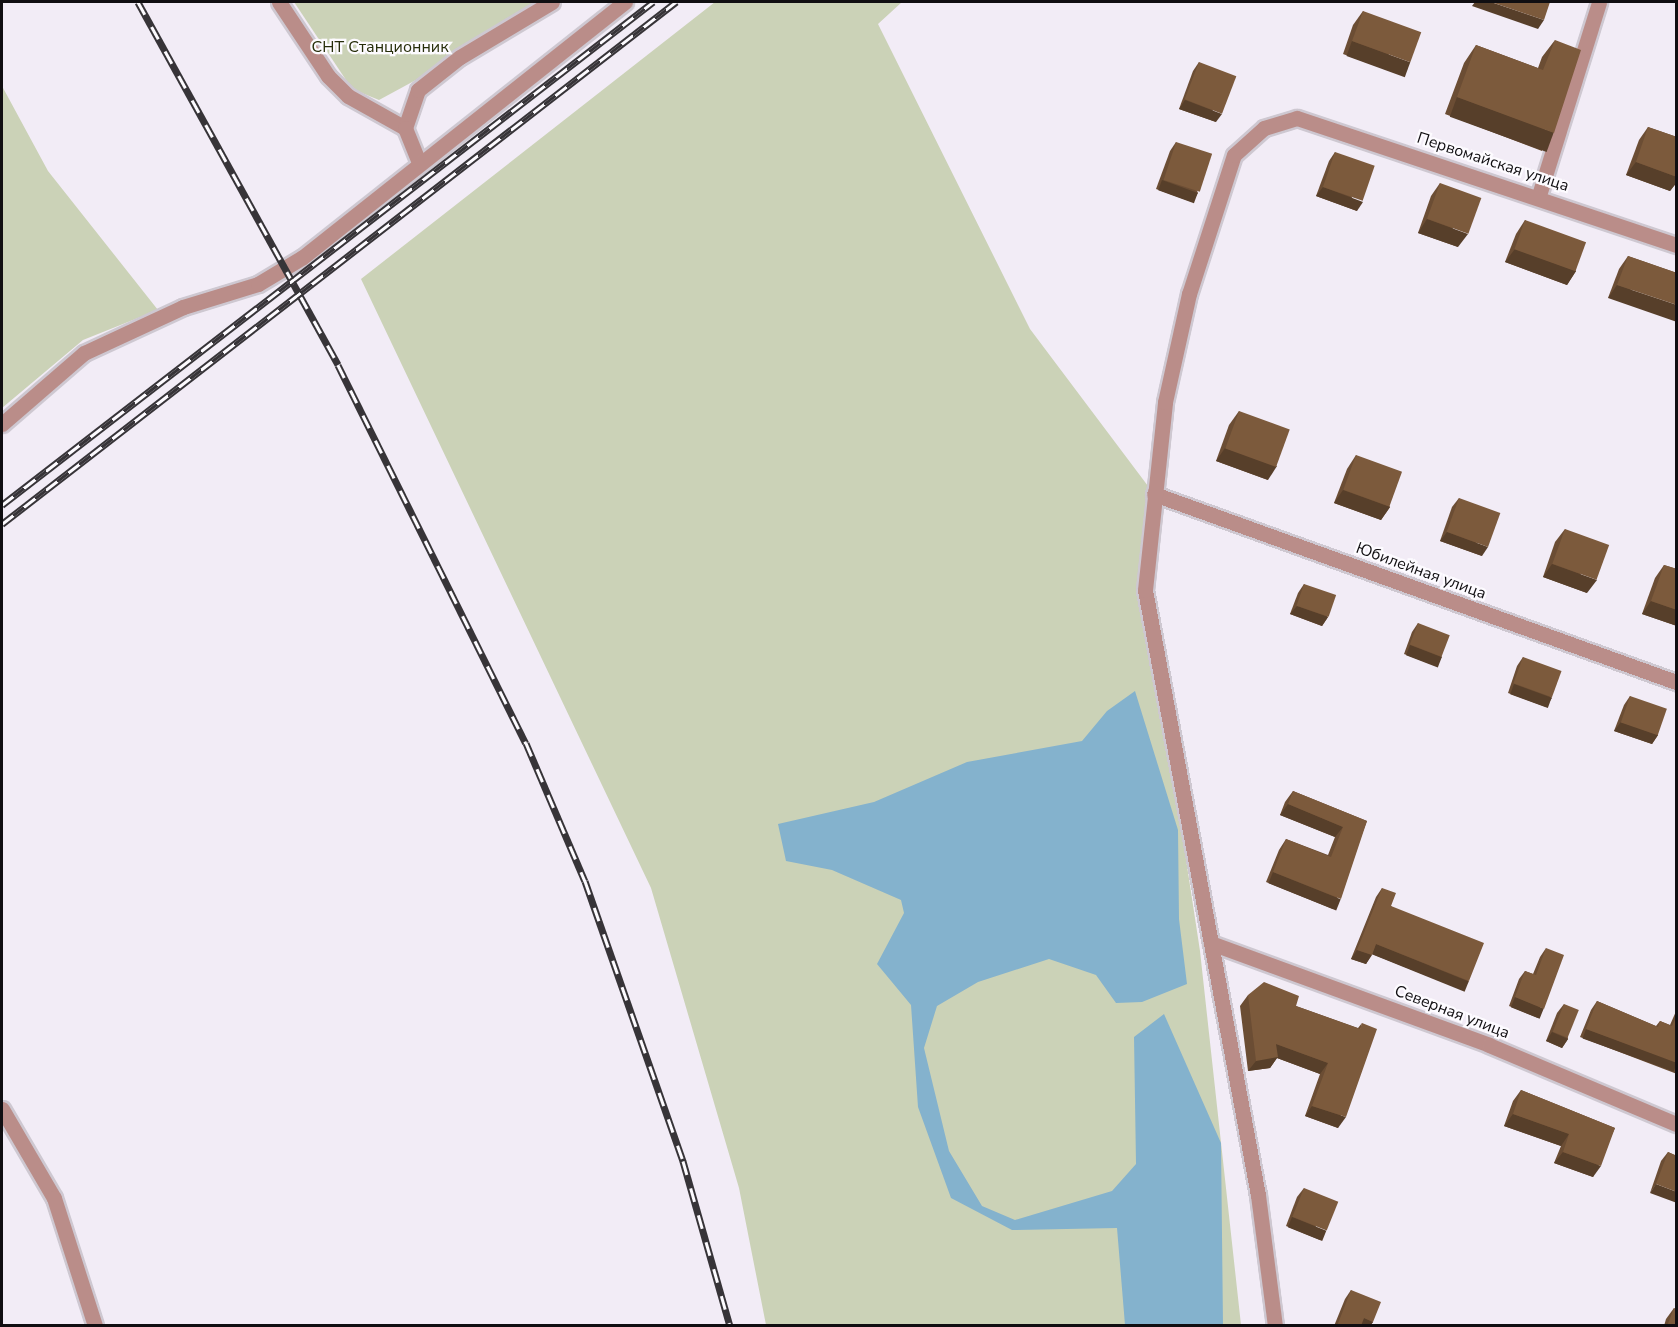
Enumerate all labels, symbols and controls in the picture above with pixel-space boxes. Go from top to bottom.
park label: СНТ Станционник [311,37,449,57]
street label: Первомайская улица [1415,128,1571,196]
street label: Юбилейная улица [1353,539,1489,603]
street label: Северная улица [1392,981,1512,1043]

